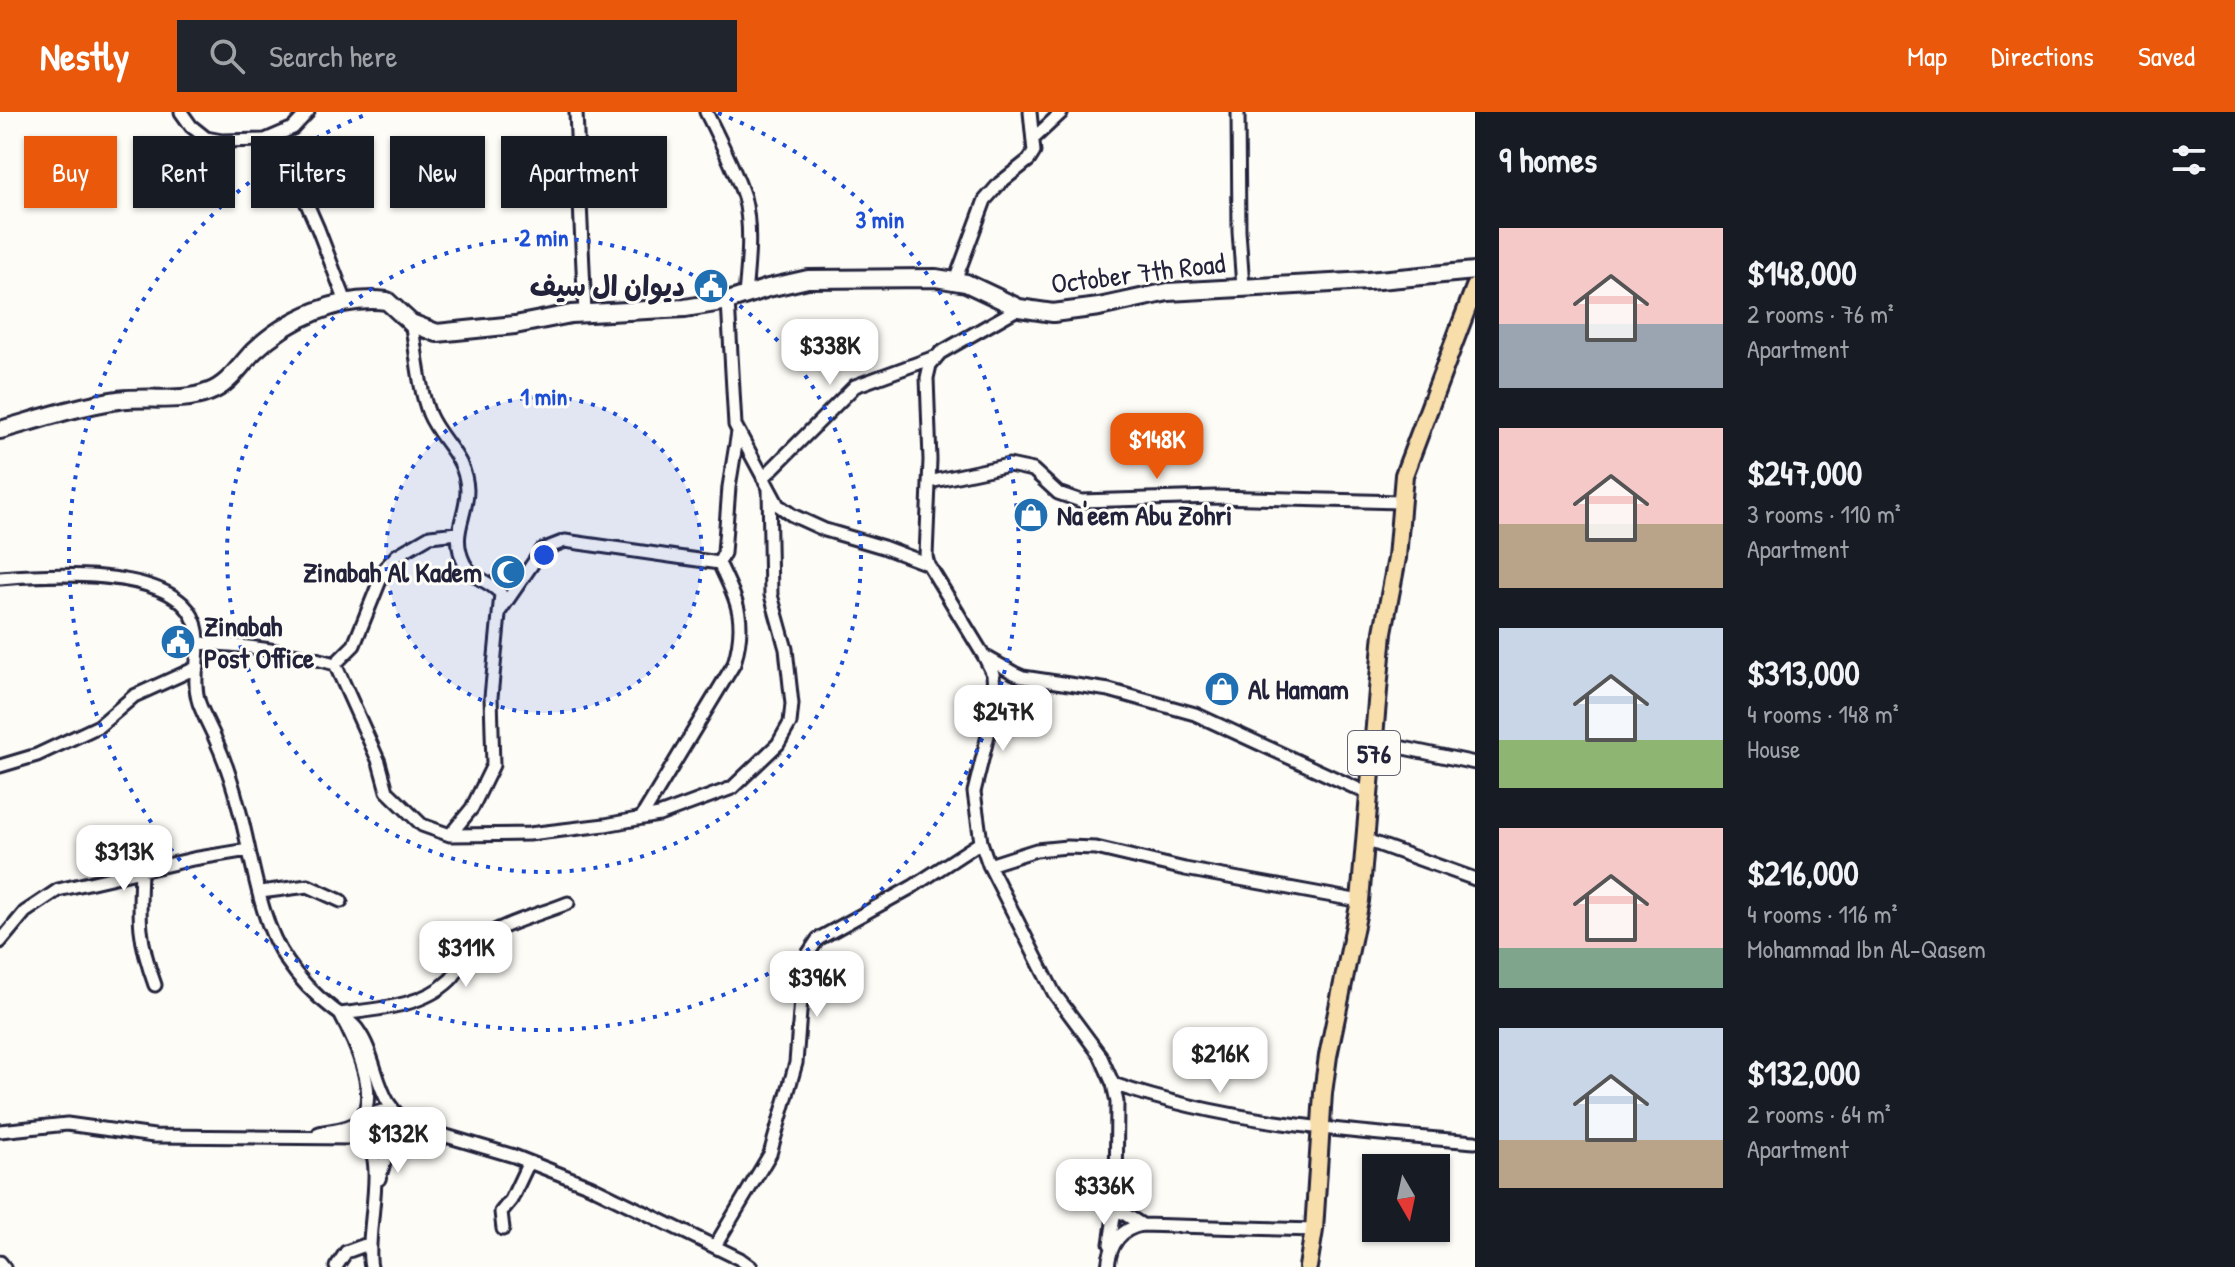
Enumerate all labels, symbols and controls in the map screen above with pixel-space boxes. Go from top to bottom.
search box [177,20,737,92]
text: Nestly [40,30,129,82]
icon: search [205,34,249,78]
text: Search here [269,36,397,76]
text: Map [1907,37,1947,75]
text: Directions [1991,37,2094,75]
text: Saved [2138,37,2195,75]
chip: Buy [24,136,117,208]
chip: Rent [133,136,235,208]
chip: Filters [251,136,374,208]
chip: New [390,136,485,208]
chip: Apartment [501,136,667,208]
text: 9 homes [1499,137,1597,183]
icon: filters [2167,138,2211,182]
text: 3 min [856,203,905,235]
text: 2 min [519,221,569,253]
street label: October 7th Road [1049,243,1227,303]
text: $148,000 [1747,250,1857,296]
icon: home [1563,260,1659,356]
place label: ديوان ال سيف [530,267,685,305]
public building icon: ديوان ال سيف [692,267,730,305]
text: 2 rooms · 76 m² [1747,296,1894,331]
pin: $338K [774,319,886,387]
text: $338K [799,327,861,362]
text: Apartment [1747,331,1849,366]
text: 1 min [521,380,568,412]
pin: $148K [1101,413,1213,481]
text: $148K [1128,421,1186,456]
text: $247,000 [1747,450,1862,496]
icon: home [1563,460,1659,556]
shop icon: Na'eem Abu Zohri [1012,496,1050,534]
place label: Na'eem Abu Zohri [1057,496,1232,534]
text: 3 rooms · 110 m² [1747,496,1901,531]
text: Apartment [1747,531,1849,566]
centre of rings [530,541,558,569]
place label: Zinabah Al Kadem [303,553,482,591]
mosque icon: Zinabah Al Kadem [489,553,527,591]
place label: Zinabah Post Office [204,607,315,677]
public building icon: Zinabah Post Office [159,623,197,661]
text: $313,000 [1747,650,1860,696]
icon: home [1563,660,1659,756]
shop icon: Al Hamam [1203,670,1241,708]
place label: Al Hamam [1248,670,1349,708]
pin: $247K [947,685,1059,753]
text: $247K [972,693,1034,728]
text: 4 rooms · 148 m² [1747,696,1899,731]
road number: 576 [1348,731,1400,775]
text: House [1747,731,1800,766]
pin: $313K [68,825,180,893]
text: $313K [94,833,154,868]
text: $216,000 [1747,850,1859,896]
icon: home [1563,860,1659,956]
text: 4 rooms · 116 m² [1747,896,1897,931]
pin: $311K [410,921,522,989]
text: $311K [437,929,495,964]
text: Mohammad Ibn Al-Qasem [1747,931,1986,966]
pin: $396K [761,951,873,1019]
text: $396K [788,959,846,994]
pin: $216K [1164,1027,1276,1095]
text: $216K [1191,1035,1249,1070]
text: $132,000 [1747,1050,1860,1096]
icon: home [1563,1060,1659,1156]
text: 2 rooms · 64 m² [1747,1096,1891,1131]
pin: $132K [342,1107,454,1175]
text: $132K [368,1115,428,1150]
text: Apartment [1747,1131,1849,1166]
north arrow [1362,1154,1450,1242]
map controls [1362,1154,1450,1242]
pin: $336K [1048,1159,1160,1227]
text: $336K [1074,1167,1134,1202]

